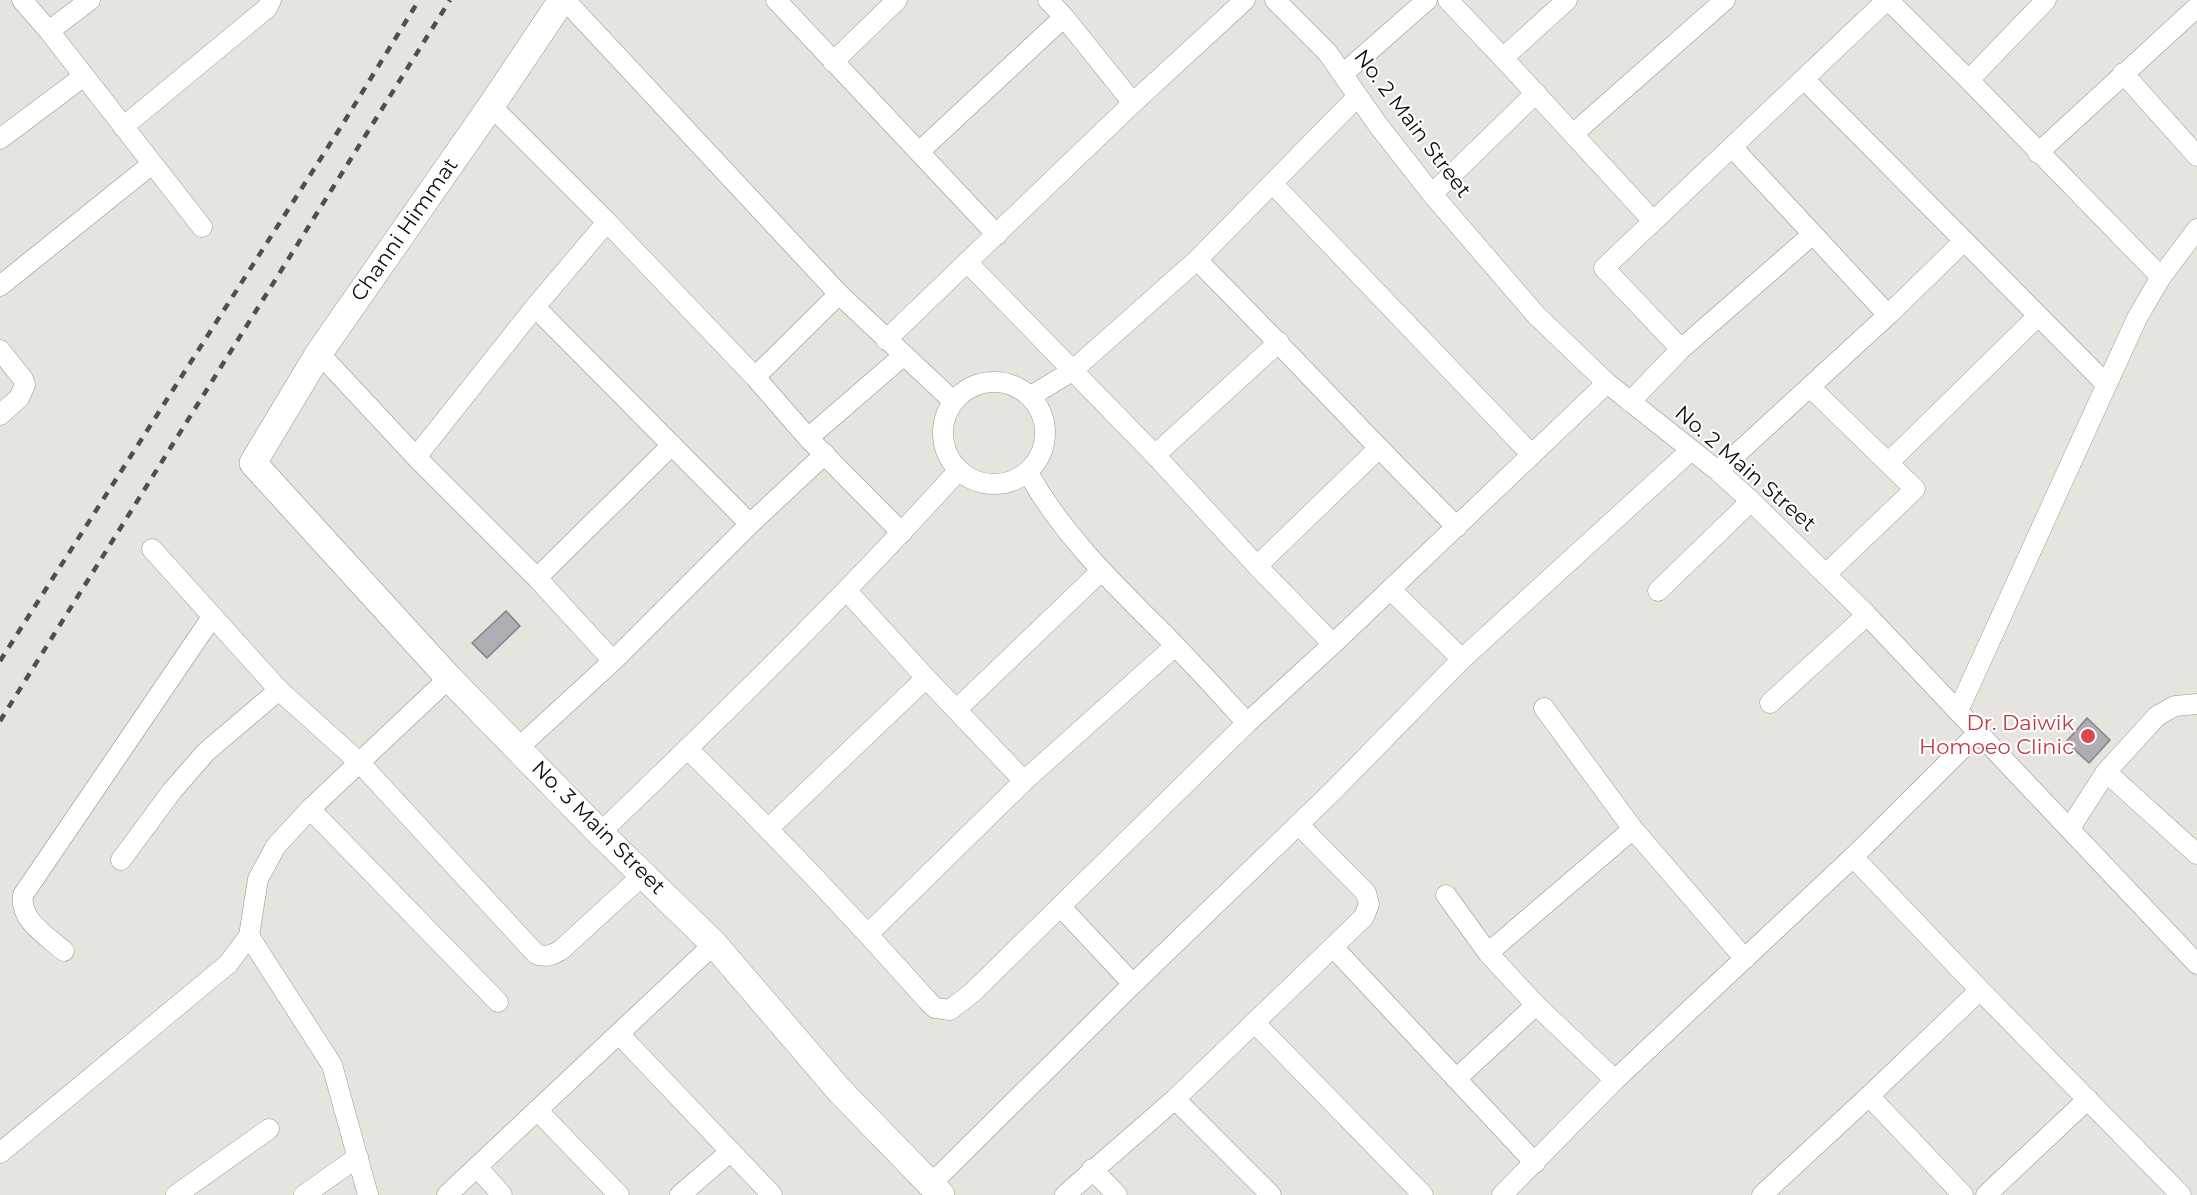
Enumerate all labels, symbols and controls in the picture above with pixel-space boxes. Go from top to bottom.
street label: No. 2 Main Street [1348,45,1476,203]
street label: Channi Himmat [346,153,464,307]
street label: No. 2 Main Street [1669,401,1821,537]
place label: Dr. Daiwik Homoeo Clinic [1919,711,2074,761]
marker: Dr. Daiwik Homoeo Clinic [2079,727,2097,745]
street label: No. 3 Main Street [526,756,670,900]

